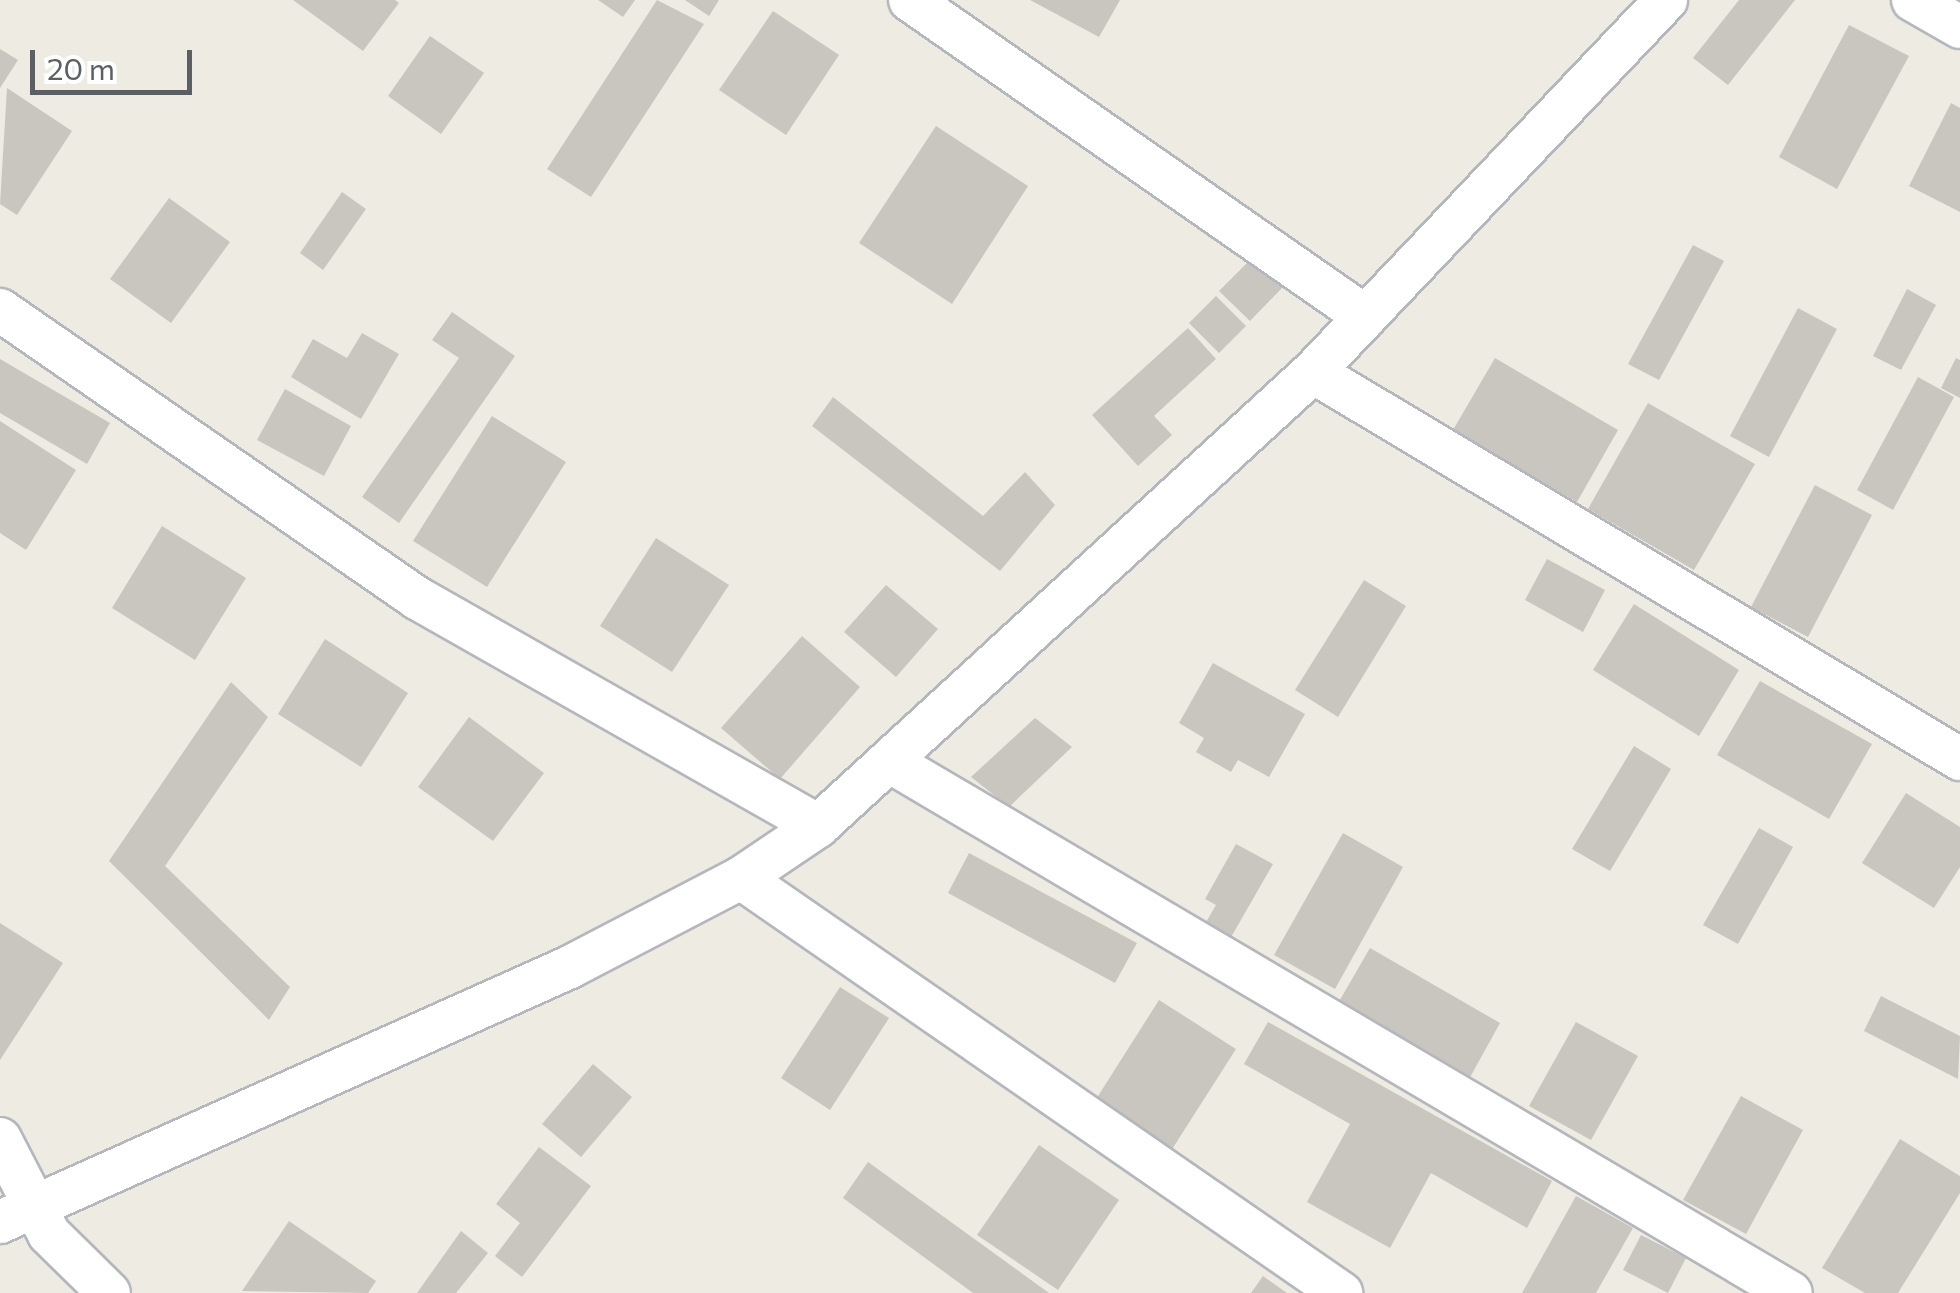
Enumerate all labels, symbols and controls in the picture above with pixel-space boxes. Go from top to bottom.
scale bar [35,30,198,92]
text: 20 m [47,49,115,86]

